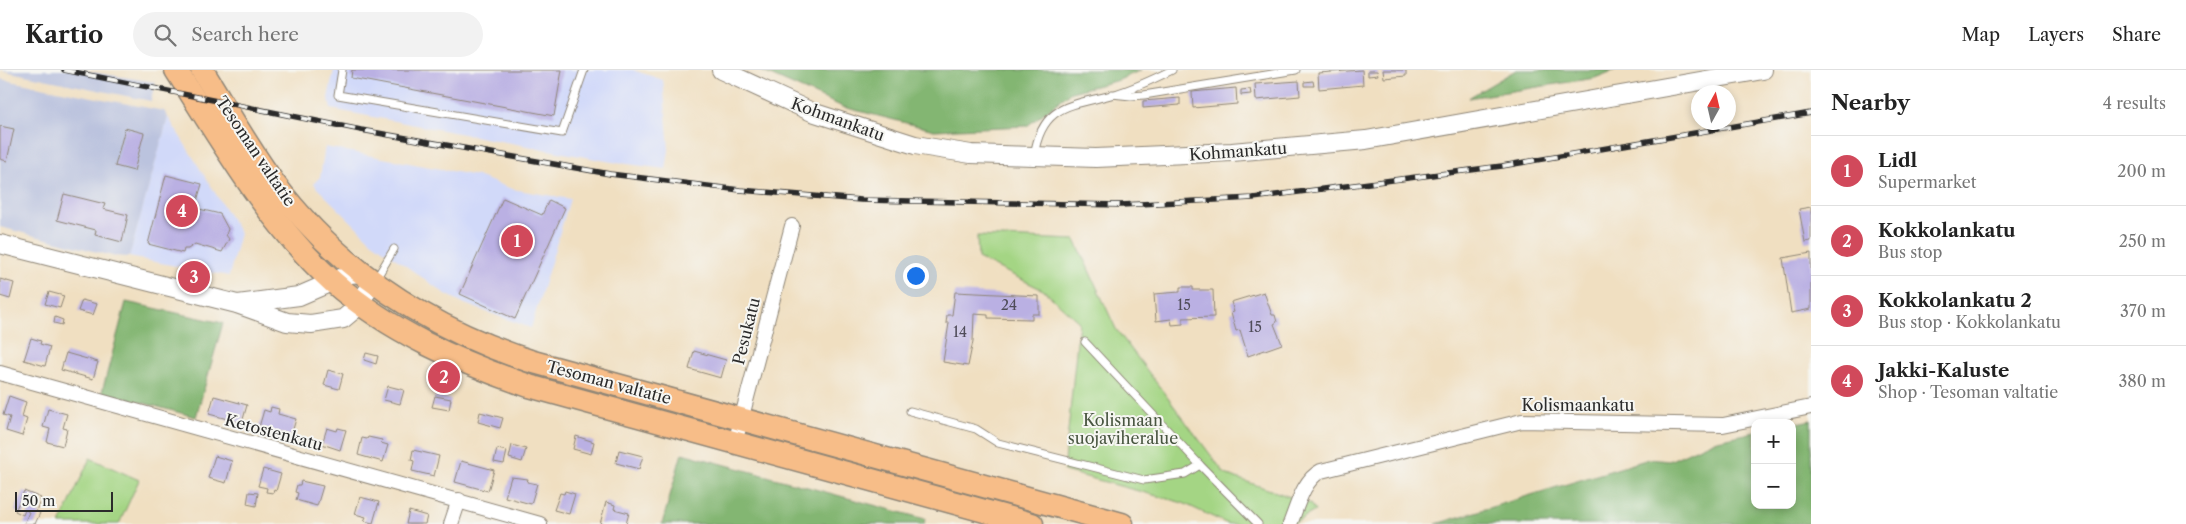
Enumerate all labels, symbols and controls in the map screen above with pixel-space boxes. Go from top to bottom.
search box [133,12,483,57]
text: Kartio [25,20,103,49]
icon: search [151,21,179,49]
text: Search here [191,23,299,46]
text: Map [1962,24,2000,46]
text: Layers [2028,24,2084,46]
text: Share [2112,24,2161,46]
north arrow [1691,85,1736,130]
text: Nearby [1831,90,1910,115]
street label: Tesoman valtatie [212,92,300,210]
street label: Kohmankatu [789,93,888,145]
text: 4 results [2103,93,2166,113]
street label: Kohmankatu [1188,138,1288,164]
text: Lidl [1878,149,1917,172]
text: 1 [1843,161,1851,181]
text: 200 m [2117,161,2166,181]
text: Supermarket [1878,172,1976,192]
pin: 4 [166,192,198,230]
text: Kokkolankatu [1878,219,2016,242]
pin: 1 [501,222,533,260]
text: 2 [1842,231,1852,251]
text: 250 m [2119,231,2166,251]
text: Bus stop [1878,242,1942,262]
pin: 3 [178,258,210,296]
your location [903,263,929,289]
text: Kokkolankatu 2 [1878,289,2032,312]
street label: Pesukatu [728,295,764,367]
house number: 24 [1001,296,1017,314]
house number: 15 [1177,296,1191,314]
text: 3 [1842,301,1852,321]
text: 370 m [2120,301,2166,321]
text: Bus stop · Kokkolankatu [1878,312,2061,332]
house number: 15 [1248,318,1262,336]
house number: 14 [953,323,967,341]
street label: Tesoman valtatie [544,356,674,408]
pin: 2 [428,358,460,396]
text: Jakki-Kaluste [1878,359,2009,382]
text: 4 [1842,371,1852,391]
text: 380 m [2118,371,2166,391]
text: Shop · Tesoman valtatie [1878,382,2058,402]
street label: Kolismaankatu [1522,395,1635,415]
street label: Ketostenkatu [223,409,325,455]
park label: Kolismaan suojaviheralue [1068,410,1178,448]
map controls [1751,419,1796,509]
button: + [1751,419,1796,464]
button: − [1751,464,1796,509]
scale bar [15,489,112,512]
text: 50 m [22,492,55,510]

